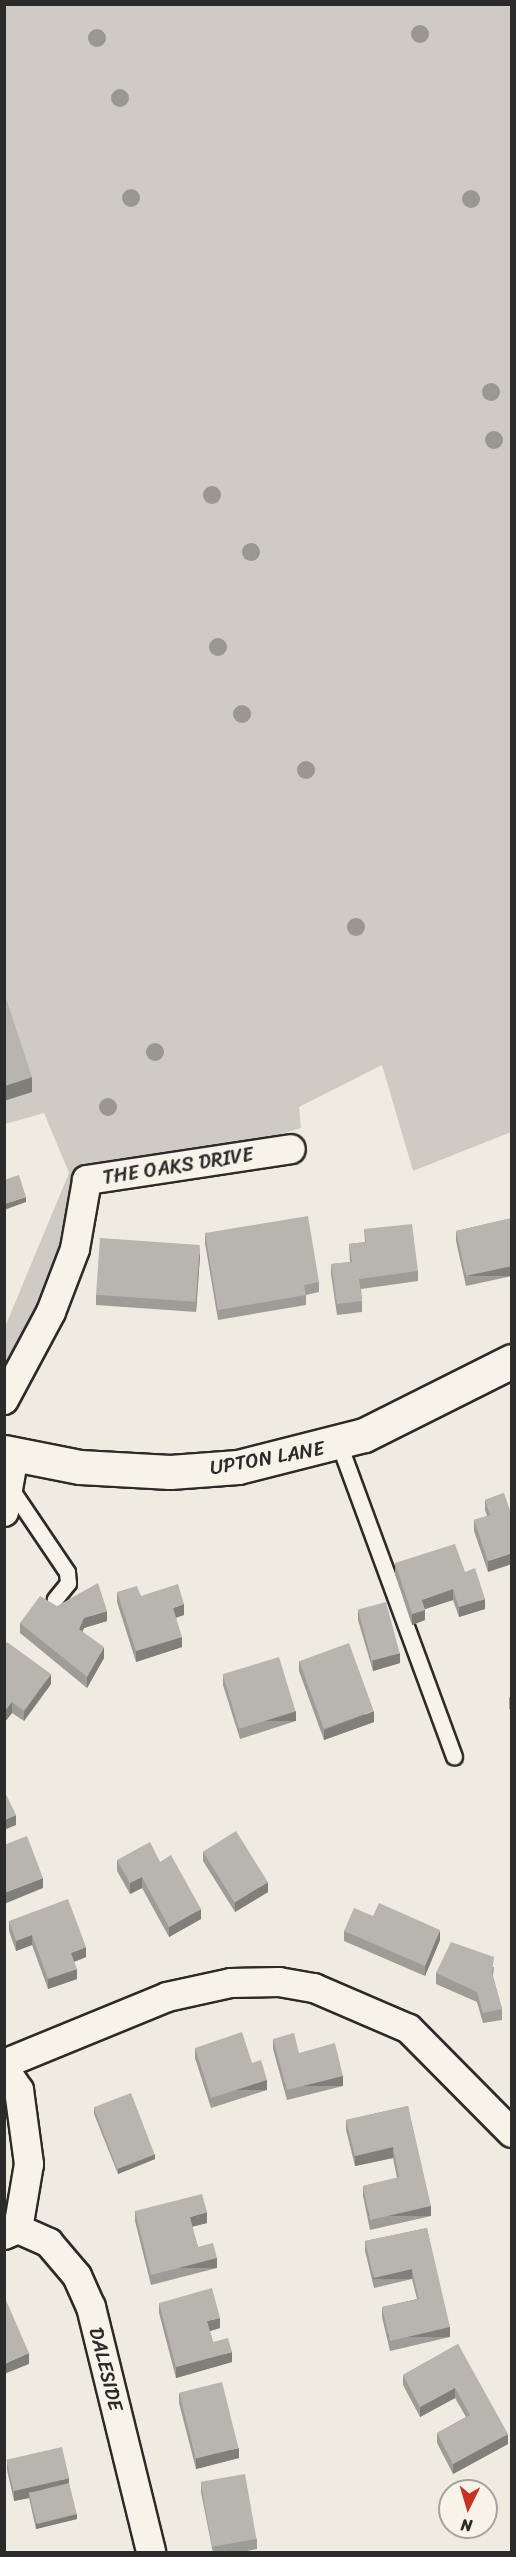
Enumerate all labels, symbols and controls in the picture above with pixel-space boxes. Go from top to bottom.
street label: THE OAKS DRIVE [101,1142,255,1190]
street label: UPTON LANE [208,1436,326,1480]
street label: DALESIDE [84,2325,128,2413]
north arrow [438,2479,498,2539]
text: N [460,2511,473,2540]

